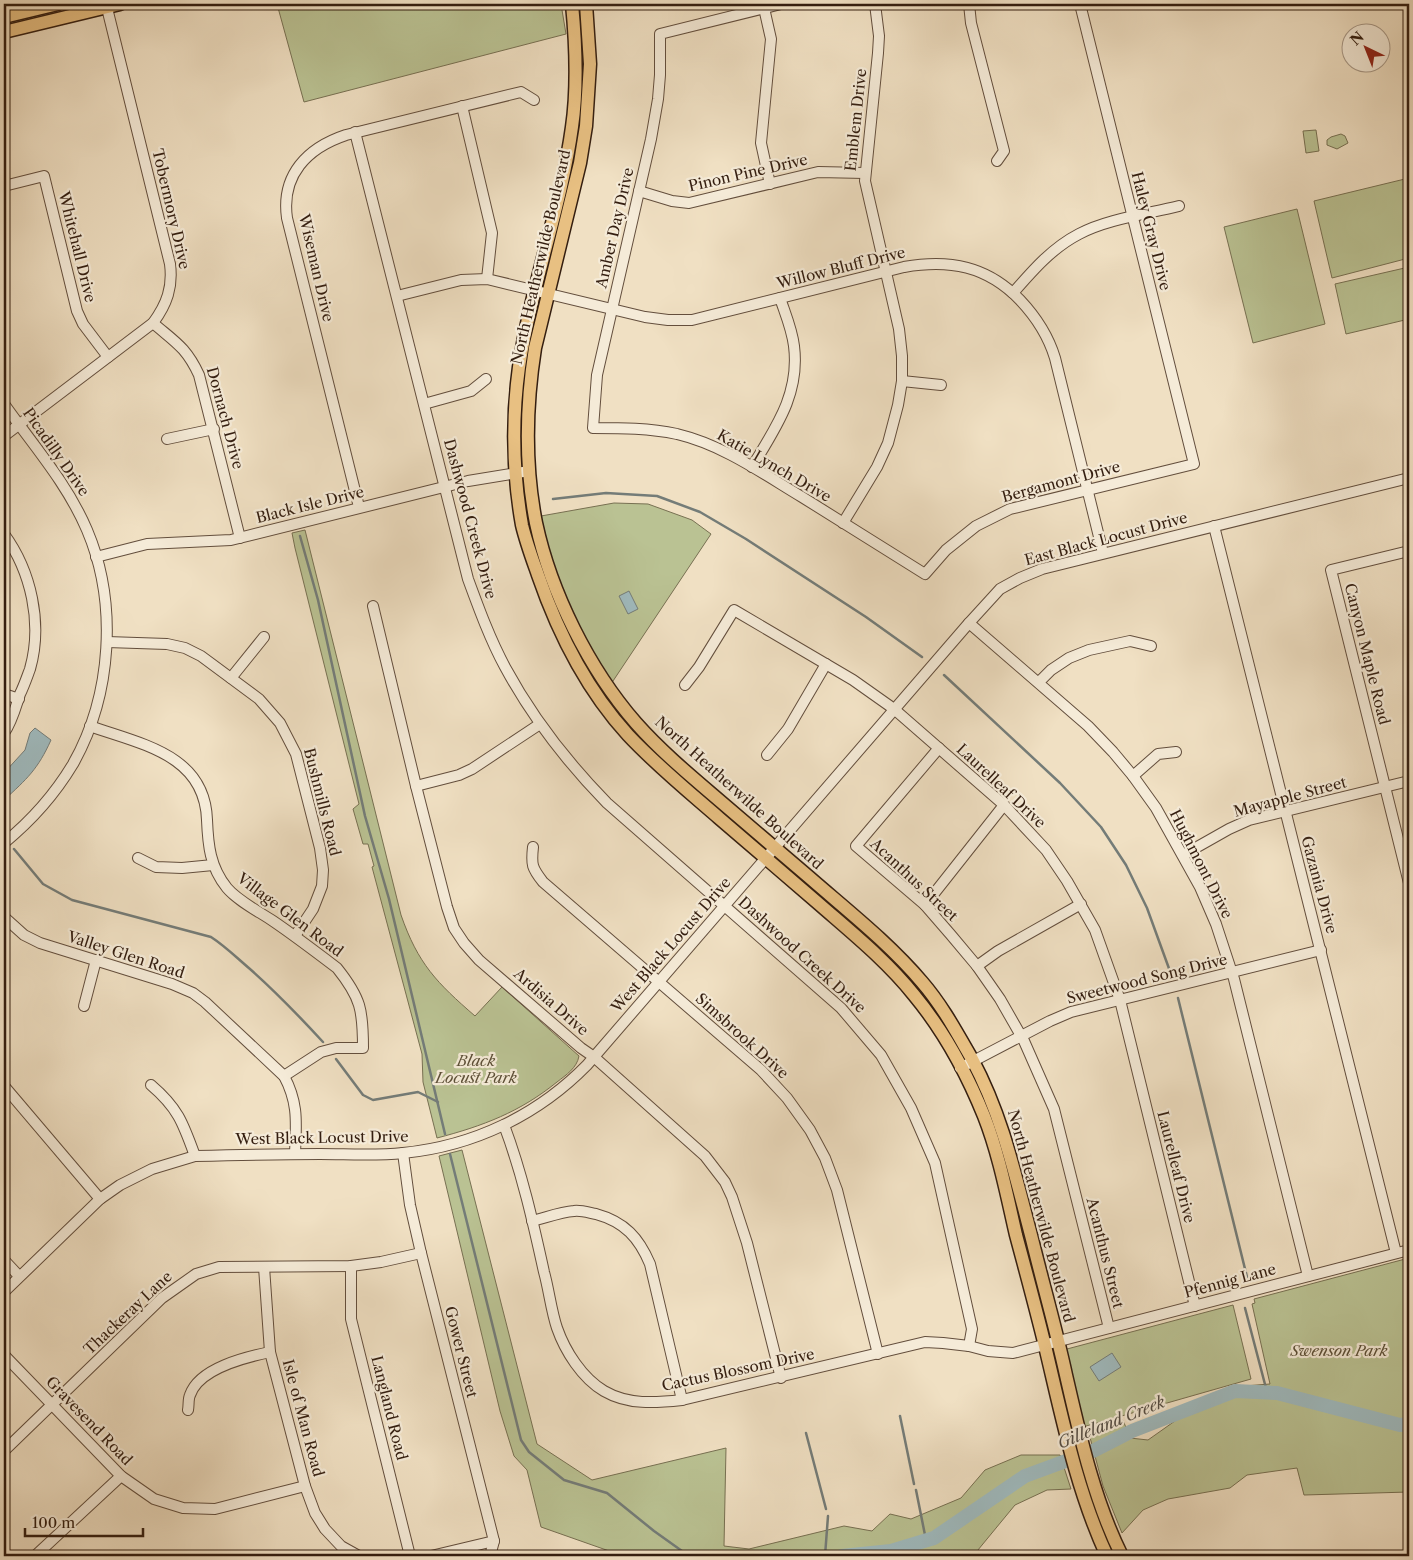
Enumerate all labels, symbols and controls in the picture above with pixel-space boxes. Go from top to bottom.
north arrow [1340,22,1390,72]
text: N [1347,28,1368,49]
street label: Emblem Drive [841,68,870,172]
street label: Tobermory Drive [148,147,195,271]
street label: North Heatherwilde Boulevard [507,148,574,366]
street label: Pinon Pine Drive [686,150,809,195]
street label: Amber Day Drive [591,166,638,291]
street label: Haley Gray Drive [1128,169,1175,292]
street label: Whitehall Drive [54,188,100,304]
street label: Wiseman Drive [295,211,338,324]
street label: Willow Bluff Drive [774,242,907,293]
street label: Dornach Drive [203,365,248,471]
street label: Picadilly Drive [19,404,94,500]
street label: Katie Lynch Drive [714,425,835,506]
street label: Dashwood Creek Drive [440,437,501,601]
street label: Bergamont Drive [1000,457,1122,506]
street label: Black Isle Drive [254,482,366,527]
street label: East Black Locust Drive [1022,508,1189,569]
street label: Canyon Maple Road [1341,581,1394,727]
street label: North Heatherwilde Boulevard [651,712,827,873]
street label: Laurelleaf Drive [953,739,1050,832]
street label: Bushmills Road [300,746,345,858]
street label: Mayapple Street [1231,772,1349,821]
street label: Hughmont Drive [1166,806,1237,922]
street label: Acanthus Street [866,833,963,926]
street label: Gazania Drive [1297,834,1342,936]
street label: Village Glen Road [233,868,347,961]
street label: West Black Locust Drive [606,873,735,1017]
street label: Dashwood Creek Drive [735,892,870,1017]
street label: Valley Glen Road [64,926,187,982]
street label: Sweetwood Song Drive [1065,949,1229,1008]
street label: Ardisia Drive [509,963,593,1039]
street label: Simsbrook Drive [692,989,793,1082]
park label: Black Locust Park [434,1051,517,1087]
street label: North Heatherwilde Boulevard [1004,1107,1079,1324]
street label: Laurelleaf Drive [1153,1109,1200,1225]
street label: West Black Locust Drive [234,1126,409,1149]
street label: Acanthus Street [1082,1195,1129,1311]
street label: Pfennig Lane [1182,1259,1278,1302]
street label: Thackeray Lane [79,1267,176,1358]
street label: Gower Street [441,1304,482,1400]
park label: Swenson Park [1289,1341,1388,1360]
street label: Cactus Blossom Drive [660,1344,816,1395]
street label: Langland Road [367,1354,412,1462]
street label: Isle of Man Road [279,1357,328,1479]
street label: Gravesend Road [42,1372,137,1469]
water label: Gilleland Creek [1054,1391,1168,1453]
scale bar [25,1505,142,1537]
text: 100 m [32,1513,75,1532]

